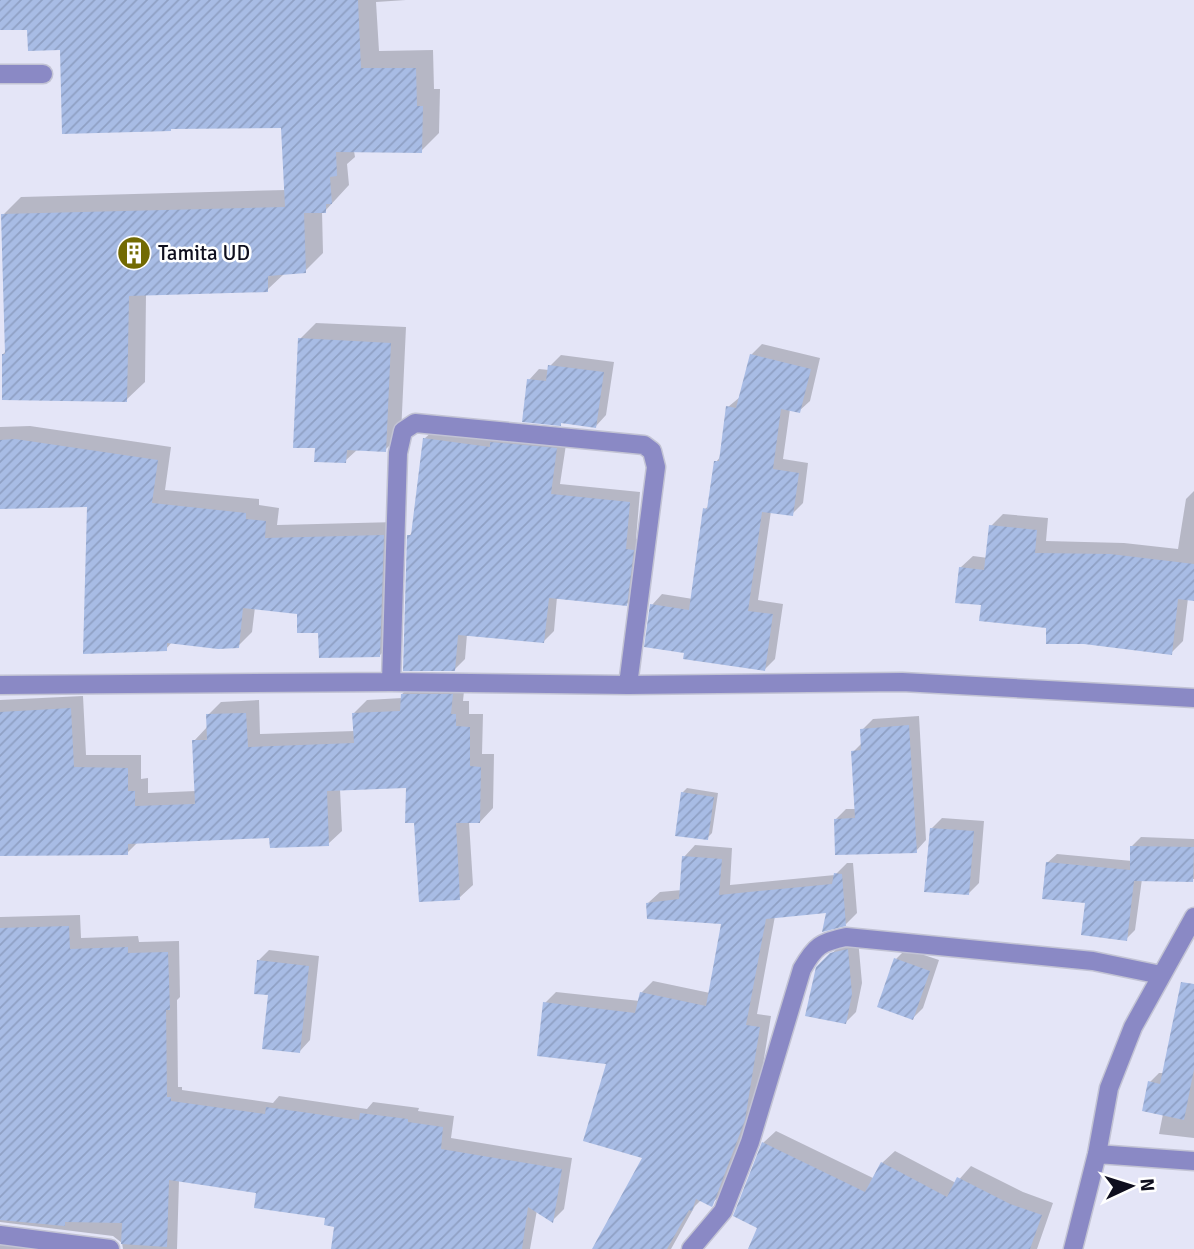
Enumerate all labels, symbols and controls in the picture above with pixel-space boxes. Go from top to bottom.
building icon: Tamita UD [115,234,153,272]
place label: Tamita UD [158,240,250,266]
north arrow [1096,1151,1166,1221]
text: N [1135,1177,1159,1192]

